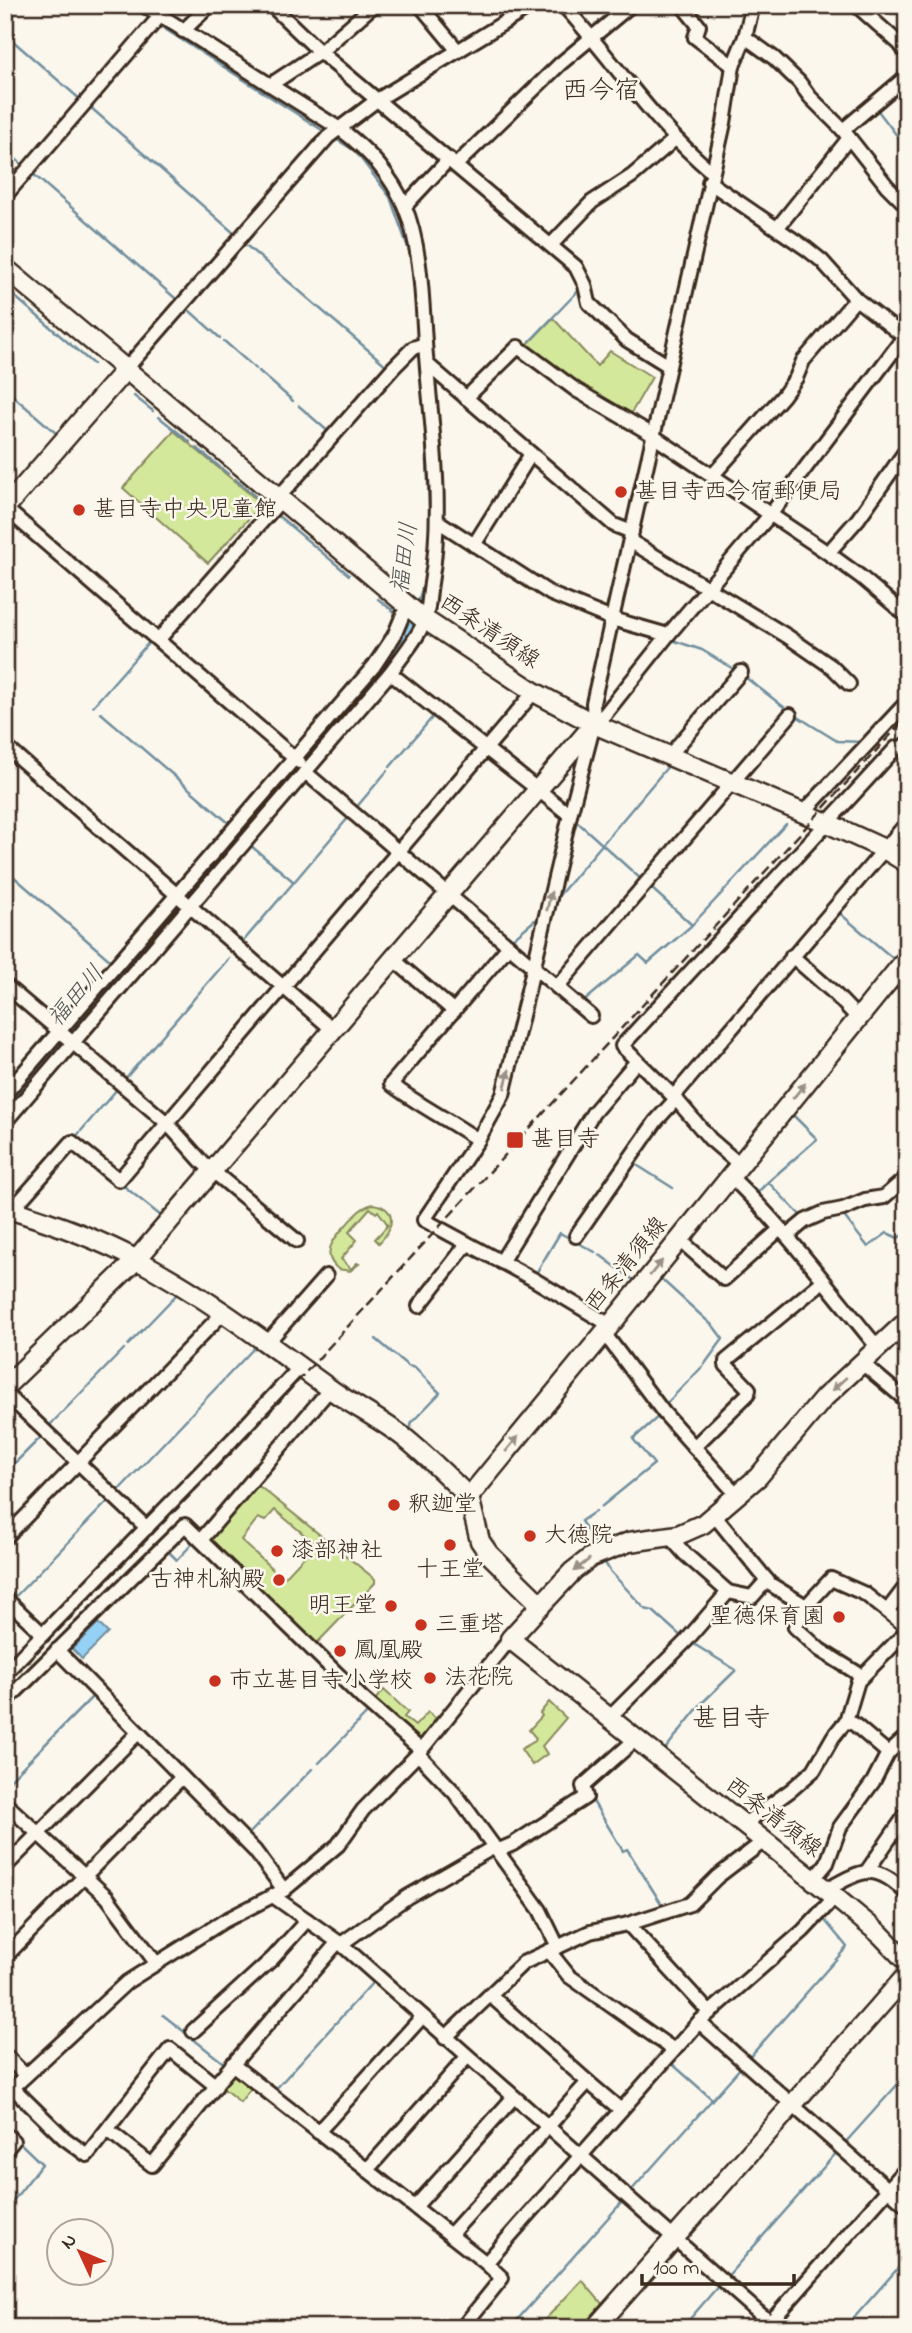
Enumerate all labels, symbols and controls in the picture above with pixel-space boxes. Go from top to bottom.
district label: 西今宿 [562,73,640,111]
place label: 甚目寺西今宿郵便局 [635,476,842,509]
marker: 甚目寺西今宿郵便局 [613,484,629,500]
place label: 甚目寺中央児童館 [93,494,277,527]
marker: 甚目寺中央児童館 [71,502,87,518]
water label: 福田川 [384,520,428,596]
street label: 西条清須線 [432,586,546,678]
one-way arrow [544,889,555,911]
water label: 福田川 [40,958,114,1036]
one-way arrow [502,1067,513,1089]
one-way arrow [791,1082,806,1099]
place label: 甚目寺 [531,1124,600,1157]
marker: 甚目寺 [505,1130,525,1150]
street label: 西条清須線 [578,1210,676,1320]
one-way arrow [649,1259,663,1277]
one-way arrow [830,1376,848,1392]
one-way arrow [505,1436,520,1454]
place label: 釈迦堂 [408,1489,477,1522]
marker: 釈迦堂 [386,1497,402,1513]
place label: 大徳院 [544,1520,613,1553]
marker: 大徳院 [522,1528,538,1544]
place label: 漆部神社 [291,1535,383,1568]
marker: 十王堂 [442,1537,458,1553]
marker: 漆部神社 [269,1543,285,1559]
place label: 十王堂 [416,1554,485,1587]
one-way arrow [573,1557,591,1572]
place label: 古神札納殿 [150,1564,265,1597]
marker: 古神札納殿 [271,1572,287,1588]
place label: 明王堂 [308,1590,377,1623]
marker: 明王堂 [383,1598,399,1614]
place label: 聖徳保育園 [710,1601,825,1634]
place label: 三重塔 [435,1609,504,1642]
marker: 聖徳保育園 [831,1609,847,1625]
marker: 三重塔 [413,1617,429,1633]
place label: 鳳凰殿 [354,1635,423,1668]
marker: 鳳凰殿 [332,1643,348,1659]
place label: 法花院 [444,1662,513,1695]
place label: 市立甚目寺小学校 [229,1665,413,1698]
marker: 法花院 [422,1670,438,1686]
marker: 市立甚目寺小学校 [207,1673,223,1689]
district label: 甚目寺 [692,1701,770,1739]
street label: 西条清須線 [718,1770,828,1866]
north arrow [46,2218,116,2288]
text: N [55,2228,84,2256]
scale bar [642,2242,795,2286]
text: 100 m [653,2254,699,2284]

